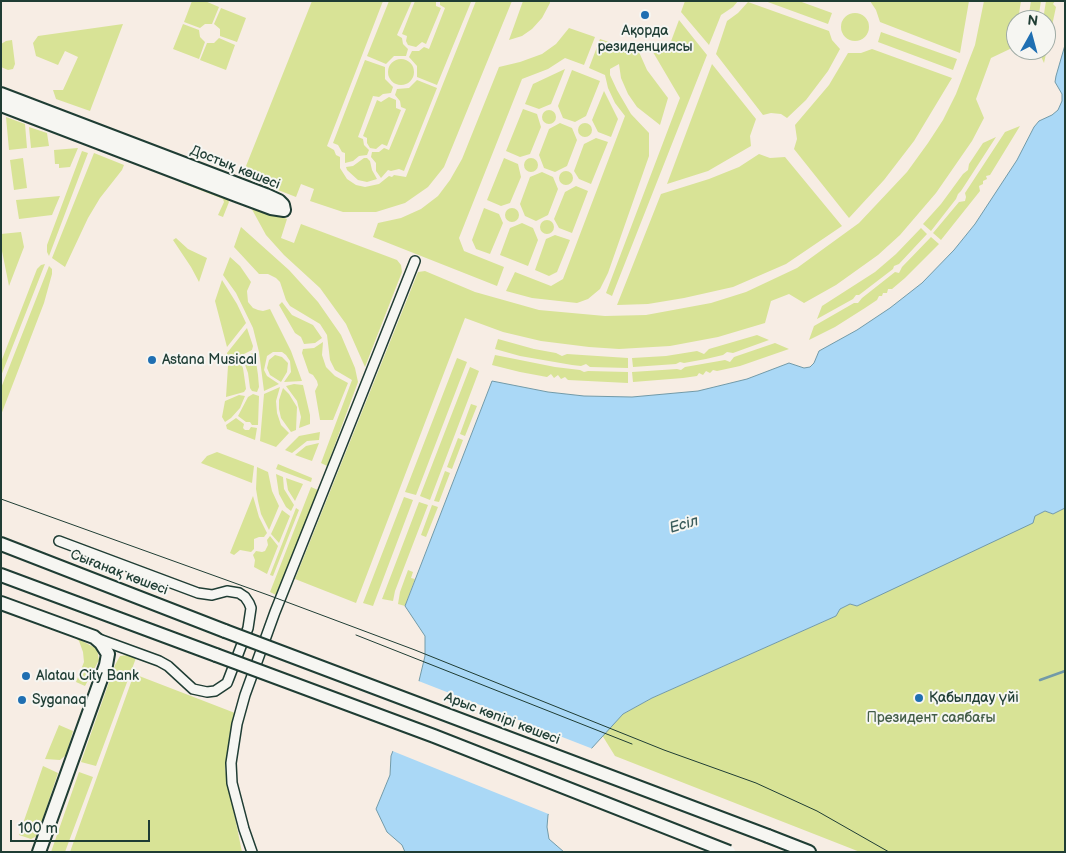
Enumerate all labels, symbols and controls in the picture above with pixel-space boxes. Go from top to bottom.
marker: Ақорда резиденциясы [639,9,651,21]
north arrow [1006,10,1056,60]
text: N [1027,12,1039,30]
place label: Ақорда резиденциясы [597,23,693,56]
street label: Достық көшесі [188,142,282,194]
place label: Astana Musical [162,352,257,368]
marker: Astana Musical [146,354,158,366]
water label: Есіл [667,512,701,538]
street label: Сығанақ көшесі [68,547,170,599]
place label: Alatau City Bank [36,668,139,684]
marker: Alatau City Bank [20,670,32,682]
street label: Арыс көпірі көшесі [442,689,562,749]
place label: Қабылдау үйі [929,690,1019,706]
place label: Syganaq [32,692,86,708]
marker: Қабылдау үйі [913,692,925,704]
marker: Syganaq [16,694,28,706]
park label: Президент саябағы [866,710,996,726]
scale bar [12,810,152,842]
text: 100 m [18,819,58,838]

